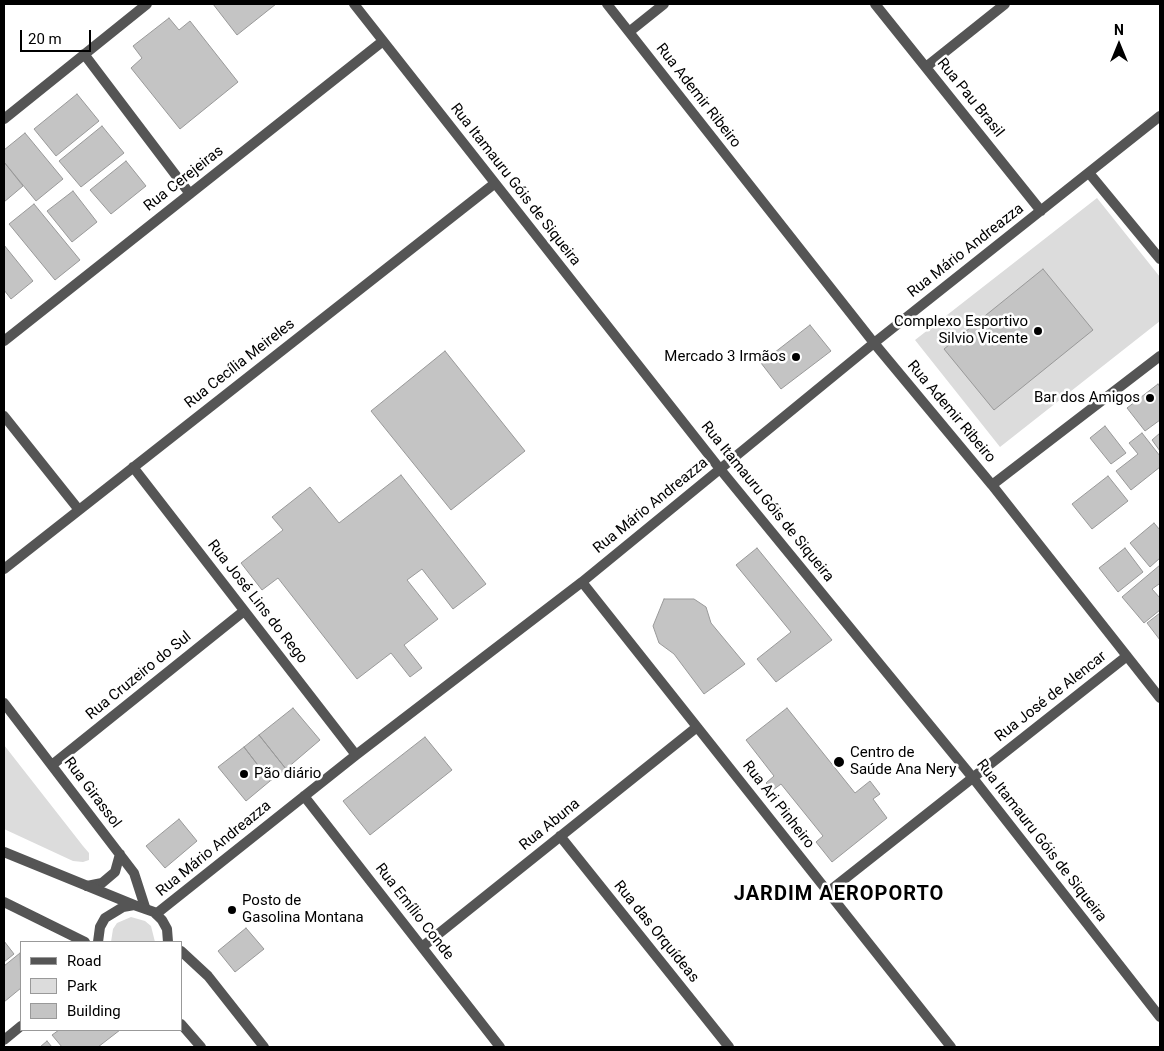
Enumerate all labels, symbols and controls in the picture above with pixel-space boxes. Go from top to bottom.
scale bar [22,20,94,52]
north arrow [1094,20,1144,70]
text: N [1114,22,1124,38]
text: 20 m [28,30,62,48]
street label: Rua Ademir Ribeiro [652,40,744,152]
street label: Rua Pau Brasil [933,55,1007,141]
street label: Rua Itamauru Góis de Siqueira [446,100,584,270]
street label: Rua Cerejeiras [141,142,227,216]
street label: Rua Mário Andreazza [904,200,1028,302]
place label: Complexo Esportivo Silvio Vicente [894,313,1028,348]
street label: Rua Cecília Meireles [181,315,299,413]
marker: Complexo Esportivo Silvio Vicente [1032,325,1044,337]
place label: Mercado 3 Irmãos [664,348,786,366]
marker: Mercado 3 Irmãos [790,351,802,363]
street label: Rua Ademir Ribeiro [903,357,999,467]
place label: Bar dos Amigos [1034,389,1140,407]
marker: Bar dos Amigos [1144,392,1156,404]
street label: Rua Itamauru Góis de Siqueira [697,418,837,586]
street label: Rua Mário Andreazza [590,454,712,558]
street label: Rua José Lins do Rego [203,537,311,667]
street label: Rua Cruzeiro do Sul [83,628,195,724]
street label: Rua José de Alencar [992,648,1110,746]
place label: Centro de Saúde Ana Nery [850,744,956,779]
street label: Rua Girassol [60,754,124,832]
marker: Centro de Saúde Ana Nery [832,755,846,769]
street label: Rua Itamauru Góis de Siqueira [972,756,1110,926]
street label: Rua Ari Pinheiro [738,758,818,852]
place label: Pão diário [254,765,321,783]
marker: Pão diário [238,768,250,780]
street label: Rua Abuna [516,795,584,855]
street label: Rua Mário Andreazza [153,797,275,901]
street label: Rua Emílio Conde [371,860,457,964]
street label: Rua das Orquídeas [609,878,703,986]
district label: JARDIM AEROPORTO [732,883,946,907]
place label: Posto de Gasolina Montana [242,892,364,927]
marker: Posto de Gasolina Montana [226,904,238,916]
legend [20,941,182,1031]
text: Road [67,952,101,970]
text: Park [67,977,97,995]
text: Building [67,1002,121,1020]

